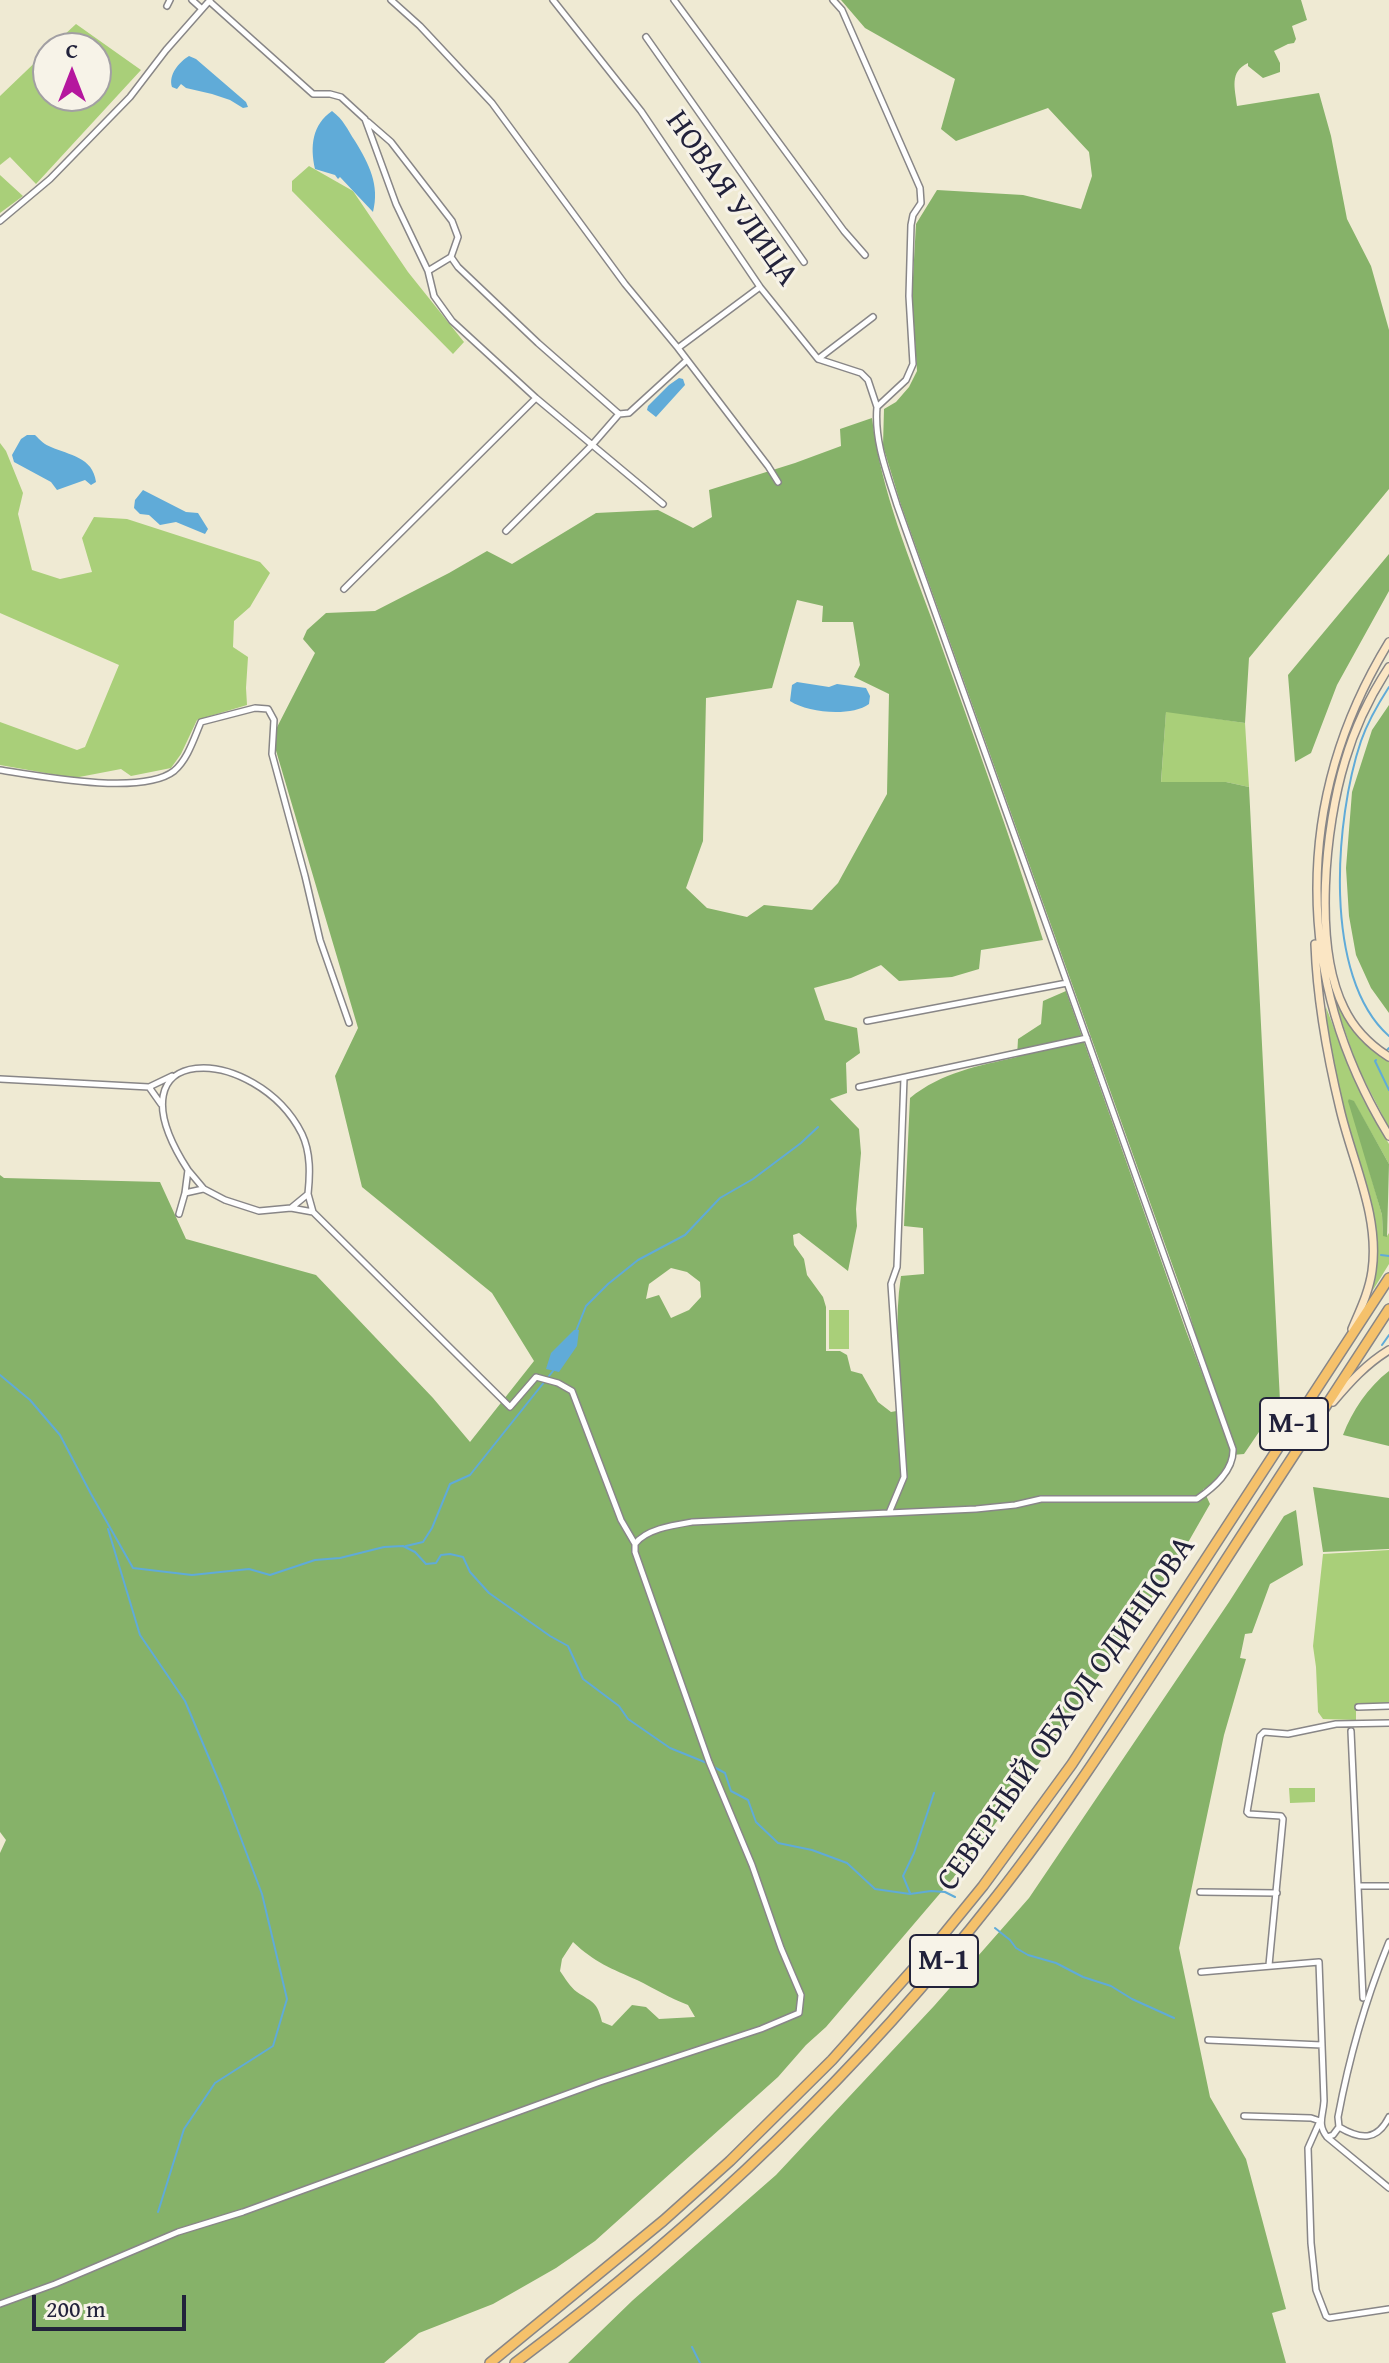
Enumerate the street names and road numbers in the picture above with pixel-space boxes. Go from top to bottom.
street label: НОВАЯ УЛИЦА [656,104,806,294]
road number: М-1 [1260,1398,1328,1450]
street label: СЕВЕРНЫЙ ОБХОД ОДИНЦОВА [930,1529,1204,1899]
road number: М-1 [910,1935,978,1987]

